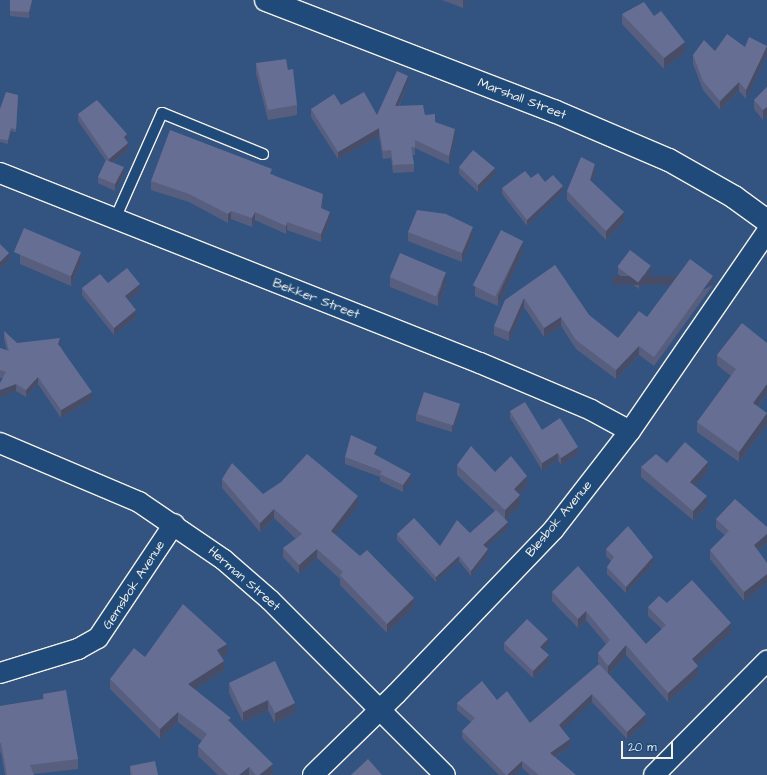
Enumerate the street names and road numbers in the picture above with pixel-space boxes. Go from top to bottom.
street label: Marshall Street [476,75,568,123]
street label: Bekker Street [270,275,362,323]
street label: Blesbok Avenue [523,478,595,560]
street label: Gemsbok Avenue [99,538,169,632]
street label: Herman Street [205,543,283,615]

